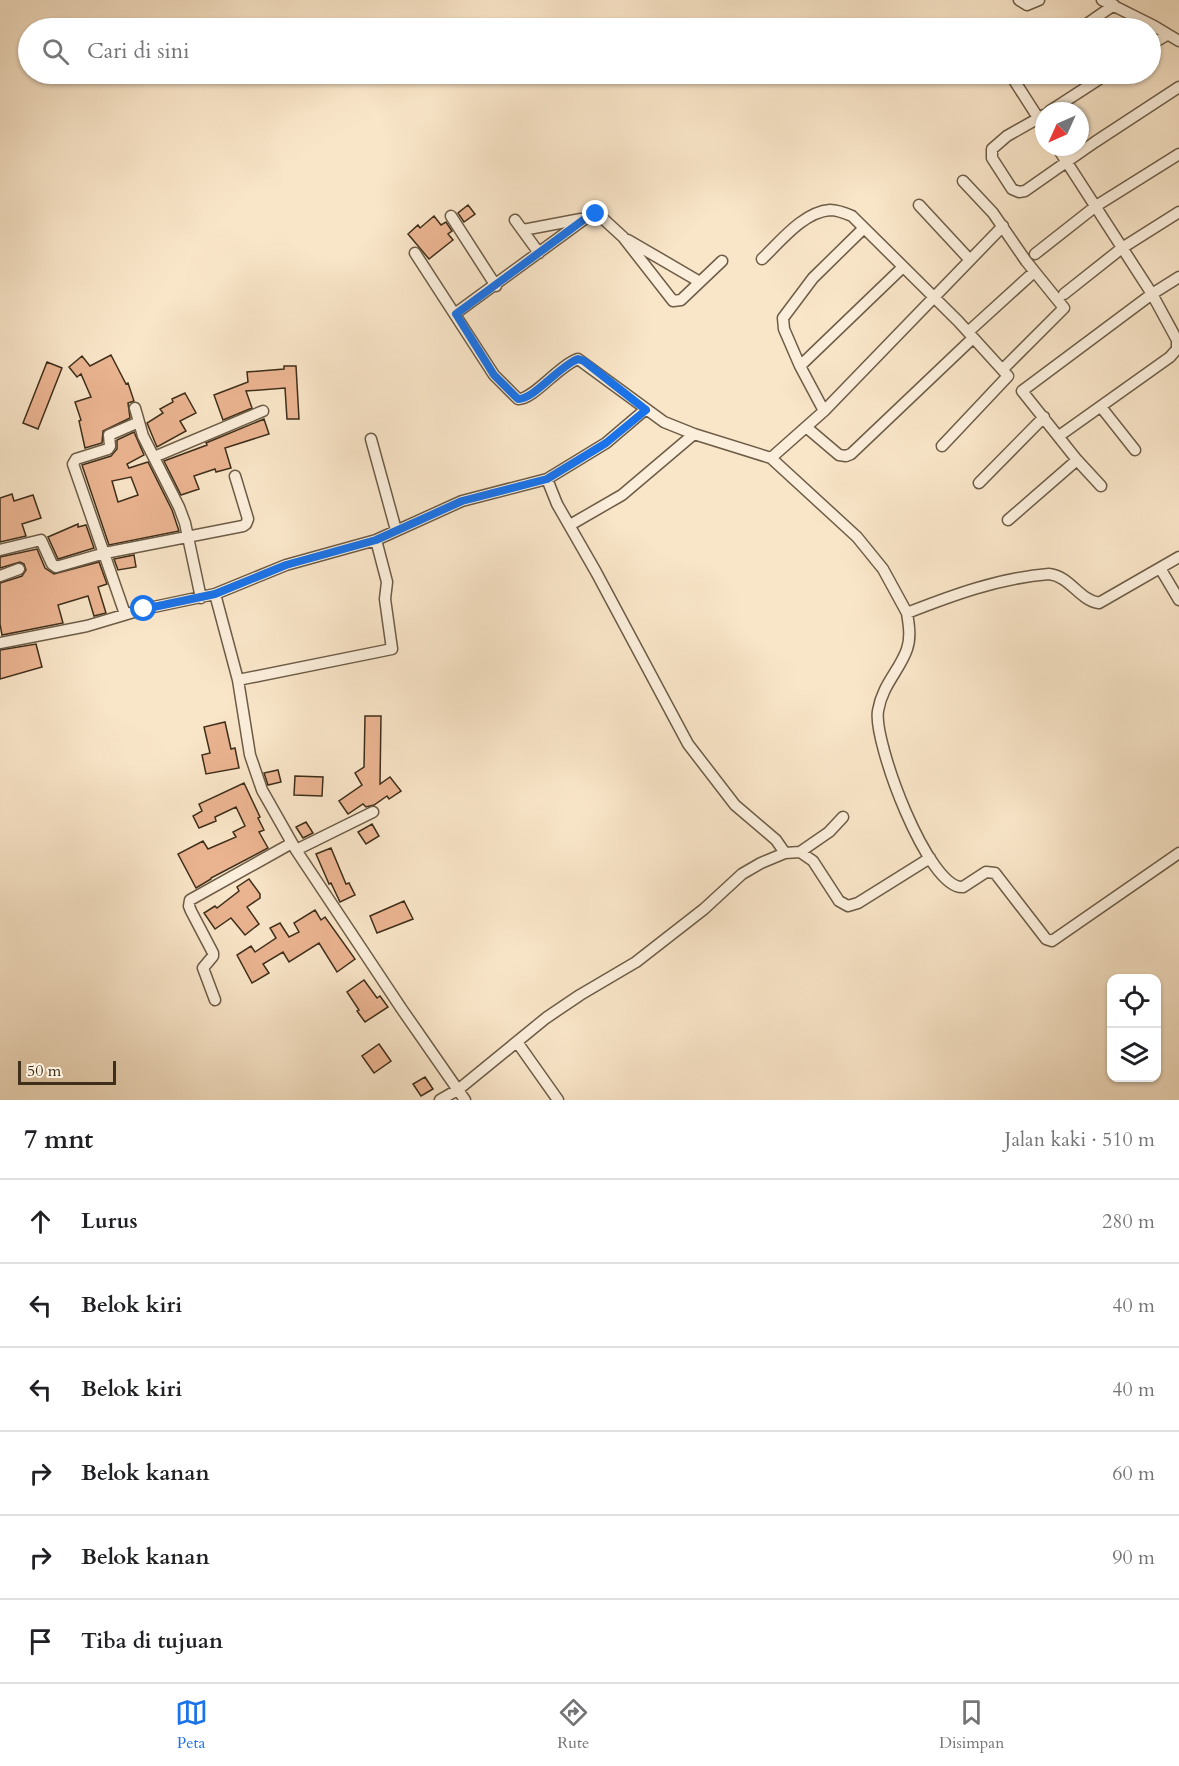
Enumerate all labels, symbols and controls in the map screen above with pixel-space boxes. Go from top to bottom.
search box [18,18,1161,84]
icon: search [39,35,72,68]
text: Cari di sini [87,36,190,66]
north arrow [1035,102,1089,156]
route end [582,200,608,226]
route start [130,595,156,621]
map controls [1107,974,1161,1082]
button: locate [1107,974,1161,1028]
button: layers [1107,1028,1161,1082]
scale bar [18,1058,116,1086]
text: 50 m [27,1060,61,1082]
text: 7 mnt [24,1122,93,1157]
text: Jalan kaki · 510 m [1005,1126,1155,1153]
icon: ahead [24,1205,57,1238]
text: Lurus [81,1206,138,1236]
text: 280 m [1102,1208,1155,1235]
icon: left [24,1289,57,1322]
text: Belok kiri [81,1290,182,1320]
text: 40 m [1112,1292,1155,1319]
icon: left [24,1373,57,1406]
text: Belok kiri [81,1374,182,1404]
text: 40 m [1112,1376,1155,1403]
icon: right [24,1457,57,1490]
text: Belok kanan [81,1458,210,1488]
text: 60 m [1112,1460,1155,1487]
icon: right [24,1541,57,1574]
text: Belok kanan [81,1542,210,1572]
text: 90 m [1112,1544,1155,1571]
icon: arrive [24,1625,57,1658]
text: Tiba di tujuan [81,1626,223,1656]
tab: Peta [175,1696,208,1754]
tab: Rute [557,1696,590,1754]
tab: Disimpan [939,1696,1004,1754]

